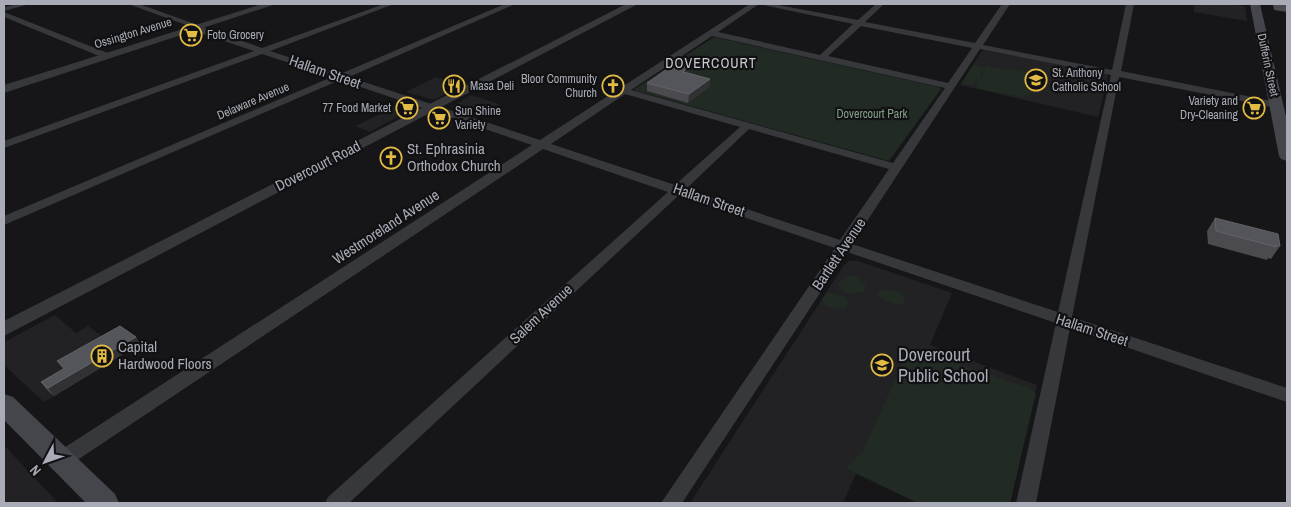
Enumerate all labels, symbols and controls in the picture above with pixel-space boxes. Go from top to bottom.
street label: Ossington Avenue [92,14,174,52]
supermarket icon: Foto Grocery [179,23,203,47]
place label: Foto Grocery [207,27,264,43]
street label: Dufferin Street [1254,32,1283,98]
street label: Hallam Street [287,49,364,94]
district label: DOVERCOURT [665,54,757,72]
place label: St. Anthony Catholic School [1052,65,1121,95]
school or university icon: St. Anthony Catholic School [1024,68,1048,92]
place label: Bloor Community Church [521,71,597,101]
restaurant icon: Masa Deli [442,74,466,98]
church icon: Bloor Community Church [601,74,625,98]
place label: Masa Deli [470,78,514,94]
street label: Delaware Avenue [214,79,292,123]
place label: Variety and Dry-Cleaning [1180,93,1239,123]
supermarket icon: 77 Food Market [395,96,419,120]
supermarket icon: Variety and Dry-Cleaning [1242,96,1266,120]
place label: 77 Food Market [323,100,391,116]
place label: Sun Shine Variety [455,103,501,133]
supermarket icon: Sun Shine Variety [427,106,451,130]
park label: Dovercourt Park [836,106,908,122]
street label: Dovercourt Road [272,135,364,196]
place label: St. Ephrasinia Orthodox Church [407,138,501,176]
church icon: St. Ephrasinia Orthodox Church [379,146,403,170]
street label: Hallam Street [671,177,748,222]
street label: Westmoreland Avenue [328,184,443,269]
street label: Bartlett Avenue [807,213,871,294]
street label: Salem Avenue [505,279,577,348]
street label: Hallam Street [1053,308,1131,351]
place label: Capital Hardwood Floors [118,336,212,374]
place label: Dovercourt Public School [898,342,988,388]
building icon: Capital Hardwood Floors [90,344,114,368]
school or university icon: Dovercourt Public School [870,353,894,377]
north arrow [20,437,70,487]
text: N [26,461,45,480]

